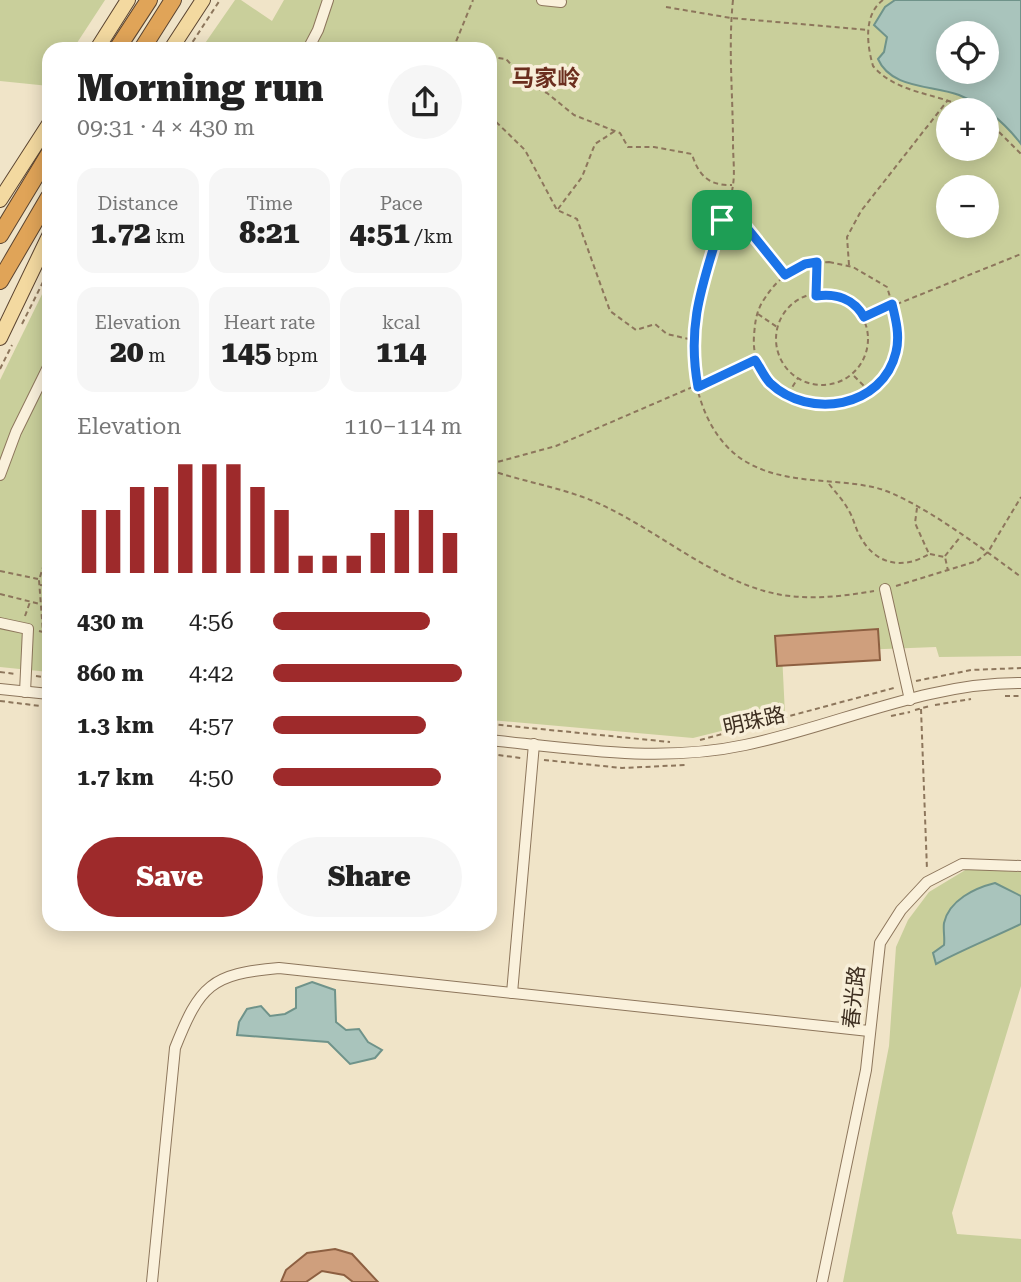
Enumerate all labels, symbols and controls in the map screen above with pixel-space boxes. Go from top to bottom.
map controls [936,21,999,238]
button: locate [936,21,999,84]
button: share [388,65,462,139]
district label: 马家岭 [512,65,581,92]
text: Morning run [77,66,324,110]
button: + [936,98,999,161]
text: 09:31 · 4 × 430 m [77,114,255,141]
button: − [936,175,999,238]
pin [692,190,752,250]
text: Distance [98,192,178,215]
text: Time [246,192,293,215]
text: Pace [380,192,423,215]
icon: arrive [703,201,741,239]
text: 1.72 [91,215,151,250]
text: 8:21 [239,215,300,250]
text: 4:51 [349,215,410,250]
text: km [151,225,185,248]
text: /km [410,225,453,248]
text: Elevation [95,311,181,334]
text: Heart rate [224,311,315,334]
text: kcal [382,311,420,334]
text: 20 [110,334,144,369]
text: 145 [221,334,271,369]
text: 114 [376,334,426,369]
text: m [144,344,166,367]
text: bpm [271,344,318,367]
text: Elevation [77,413,181,440]
text: 110–114 m [344,413,462,440]
text: 430 m [77,608,144,635]
text: 4:56 [189,608,234,635]
text: 860 m [77,660,144,687]
text: 4:42 [189,660,234,687]
street label: 明珠路 [721,702,787,740]
text: 1.3 km [77,712,154,739]
text: 4:57 [189,712,234,739]
text: 1.7 km [77,764,154,791]
text: 4:50 [189,764,234,791]
button: Save [77,837,263,917]
button: Share [277,837,462,917]
street label: 春光路 [839,964,869,1030]

